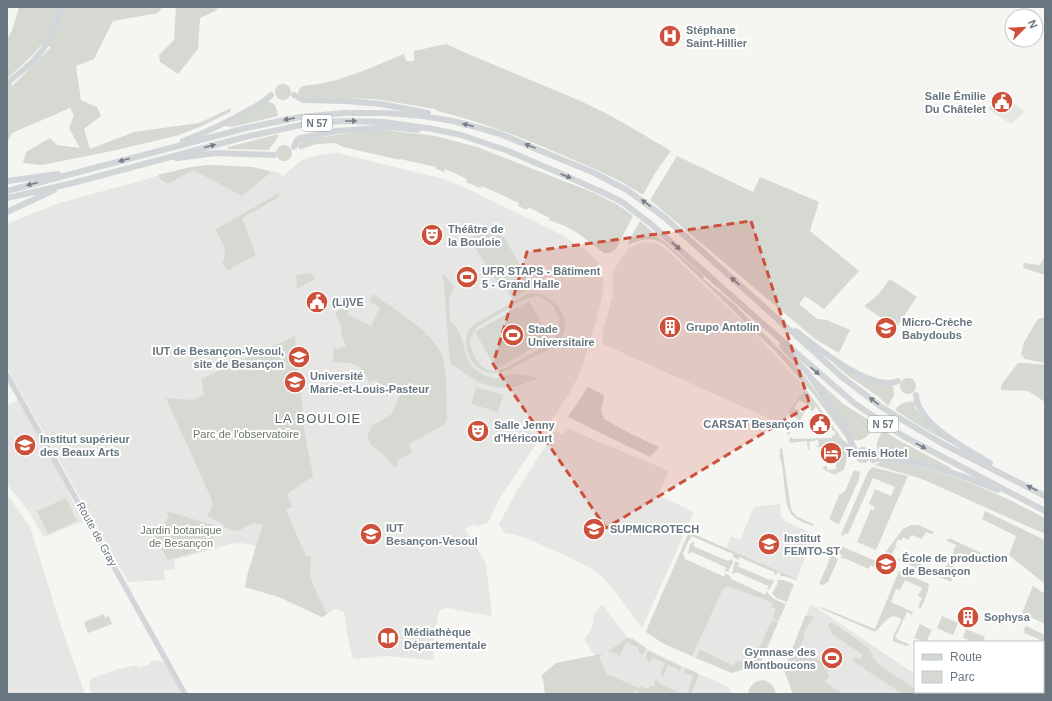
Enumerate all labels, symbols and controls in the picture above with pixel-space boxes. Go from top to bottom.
north arrow [1004,8,1044,48]
text: N [1026,18,1040,30]
hospital icon: Stéphane Saint-Hillier [657,23,683,49]
place label: Stéphane Saint-Hillier [686,24,748,49]
public building icon: Salle Émilie Du Châtelet [989,89,1015,115]
place label: Salle Émilie Du Châtelet [925,90,986,115]
road number: N 57 [302,115,332,131]
one-way arrow [282,116,295,122]
one-way arrow [345,118,358,124]
one-way arrow [461,122,473,128]
one-way arrow [204,143,216,149]
one-way arrow [523,143,535,149]
one-way arrow [118,157,130,163]
one-way arrow [561,173,573,179]
one-way arrow [26,182,38,188]
one-way arrow [641,199,652,207]
theatre icon: Théâtre de la Bouloie [419,222,445,248]
place label: Théâtre de la Bouloie [448,223,504,248]
one-way arrow [671,241,681,251]
sports icon: UFR STAPS - Bâtiment 5 - Grand Halle [454,264,480,290]
place label: UFR STAPS - Bâtiment 5 - Grand Halle [482,265,601,290]
one-way arrow [731,277,740,286]
public building icon: (Li)VE [304,289,330,315]
place label: (Li)VE [332,296,364,308]
building icon: Grupo Antolin [657,314,683,340]
school or university icon: Micro-Crèche Babydoubs [873,315,899,341]
place label: Micro-Crèche Babydoubs [902,316,972,341]
place label: Grupo Antolin [686,321,760,333]
sports icon: Stade Universitaire [500,322,526,348]
place label: Stade Universitaire [528,323,595,348]
school or university icon: IUT de Besançon-Vesoul, site de Besançon [286,344,312,370]
place label: IUT de Besançon-Vesoul, site de Besançon [153,345,284,370]
one-way arrow [810,366,821,375]
school or university icon: Université Marie-et-Louis-Pasteur [282,369,308,395]
place label: Université Marie-et-Louis-Pasteur [310,370,430,395]
one-way arrow [869,397,879,405]
district label: LA BOULOIE [275,411,361,426]
public building icon: CARSAT Besançon [807,411,833,437]
road number: N 57 [868,416,898,432]
theatre icon: Salle Jenny d'Héricourt [465,418,491,444]
place label: CARSAT Besançon [703,418,804,430]
place label: Salle Jenny d'Héricourt [494,419,555,444]
park label: Parc de l'observatoire [193,428,299,440]
school or university icon: Institut supérieur des Beaux Arts [12,432,38,458]
place label: Institut supérieur des Beaux Arts [40,433,131,458]
hotel icon: Temis Hotel [818,440,844,466]
one-way arrow [915,443,927,450]
place label: Temis Hotel [846,447,908,459]
one-way arrow [1026,485,1037,492]
street label: Route de Gray [74,500,120,569]
school or university icon: SUPMICROTECH [581,516,607,542]
school or university icon: IUT Besançon-Vesoul [358,521,384,547]
place label: IUT Besançon-Vesoul [386,522,478,547]
place label: SUPMICROTECH [610,523,699,535]
park label: Jardin botanique de Besançon [140,524,222,549]
school or university icon: Institut FEMTO-ST [756,531,782,557]
place label: Institut FEMTO-ST [784,532,840,557]
school or university icon: École de production de Besançon [873,551,899,577]
place label: École de production de Besançon [902,552,1008,577]
building icon: Sophysa [955,604,981,630]
place label: Sophysa [984,611,1031,623]
library icon: Médiathèque Départementale [375,625,401,651]
place label: Médiathèque Départementale [404,626,487,651]
legend [914,641,1044,693]
sports icon: Gymnase des Montboucons [819,645,845,671]
place label: Gymnase des Montboucons [744,646,816,671]
text: Route [950,650,982,664]
text: Parc [950,670,975,684]

